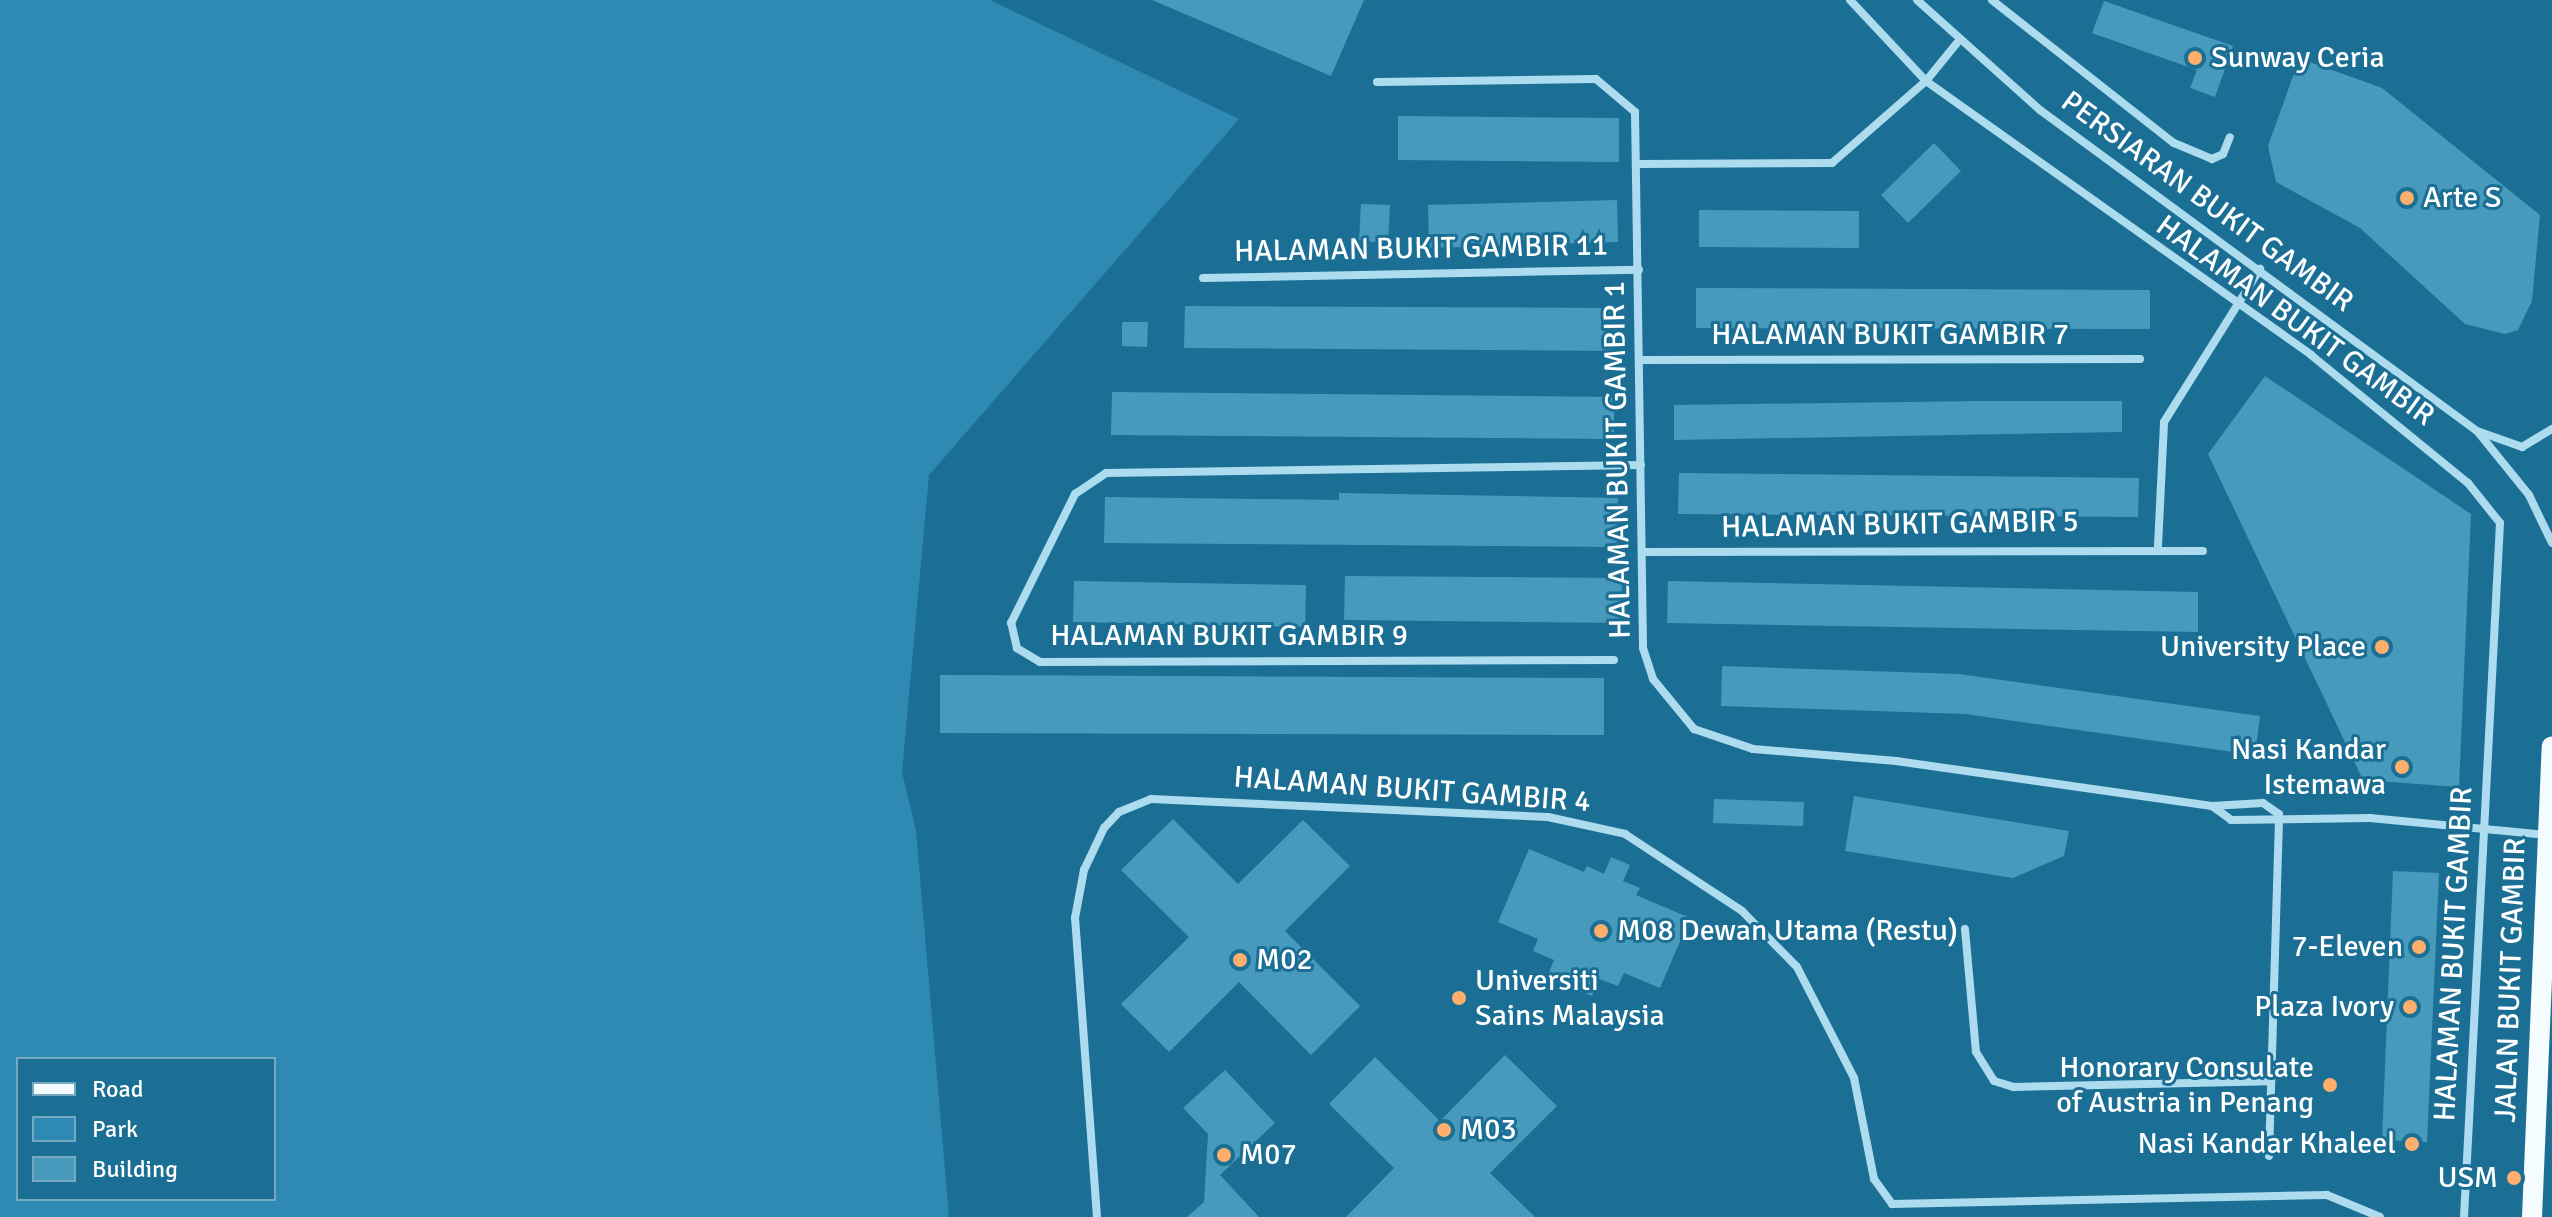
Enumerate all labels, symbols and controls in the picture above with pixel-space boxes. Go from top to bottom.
place label: Sunway Ceria [2211,40,2385,76]
marker: Sunway Ceria [2186,49,2204,67]
street label: PERSIARAN BUKIT GAMBIR [2054,84,2360,320]
place label: Arte S [2423,180,2502,216]
marker: Arte S [2398,189,2416,207]
street label: HALAMAN BUKIT GAMBIR [2149,208,2441,434]
street label: HALAMAN BUKIT GAMBIR 11 [1234,228,1608,270]
street label: HALAMAN BUKIT GAMBIR 1 [1597,281,1639,639]
street label: HALAMAN BUKIT GAMBIR 7 [1711,317,2069,353]
street label: HALAMAN BUKIT GAMBIR 5 [1721,504,2079,546]
street label: HALAMAN BUKIT GAMBIR 9 [1050,618,1408,654]
place label: University Place [2160,629,2366,665]
marker: University Place [2373,638,2391,656]
place label: Nasi Kandar Istemawa [2231,732,2386,802]
marker: Nasi Kandar Istemawa [2393,758,2411,776]
street label: HALAMAN BUKIT GAMBIR 4 [1232,760,1592,820]
street label: HALAMAN BUKIT GAMBIR [2427,786,2481,1122]
street label: JALAN BUKIT GAMBIR [2488,837,2534,1123]
place label: M08 Dewan Utama (Restu) [1617,913,1958,949]
marker: M08 Dewan Utama (Restu) [1592,922,1610,940]
place label: 7-Eleven [2292,929,2403,965]
marker: 7-Eleven [2410,938,2428,956]
place label: M02 [1256,942,1313,978]
marker: M02 [1231,951,1249,969]
place label: Universiti Sains Malaysia [1475,963,1665,1034]
marker: Universiti Sains Malaysia [1450,989,1468,1007]
place label: Plaza Ivory [2254,989,2394,1025]
marker: Plaza Ivory [2401,998,2419,1016]
place label: Honorary Consulate of Austria in Penang [2056,1050,2314,1120]
legend [16,1057,276,1201]
text: Road [92,1074,143,1104]
marker: Honorary Consulate of Austria in Penang [2321,1076,2339,1094]
place label: M03 [1460,1112,1517,1148]
text: Park [92,1114,138,1144]
marker: M03 [1435,1121,1453,1139]
place label: Nasi Kandar Khaleel [2138,1126,2396,1162]
marker: Nasi Kandar Khaleel [2403,1135,2421,1153]
place label: M07 [1240,1137,1297,1173]
marker: M07 [1215,1146,1233,1164]
text: Building [92,1154,178,1184]
place label: USM [2437,1160,2498,1196]
marker: USM [2505,1169,2523,1187]

